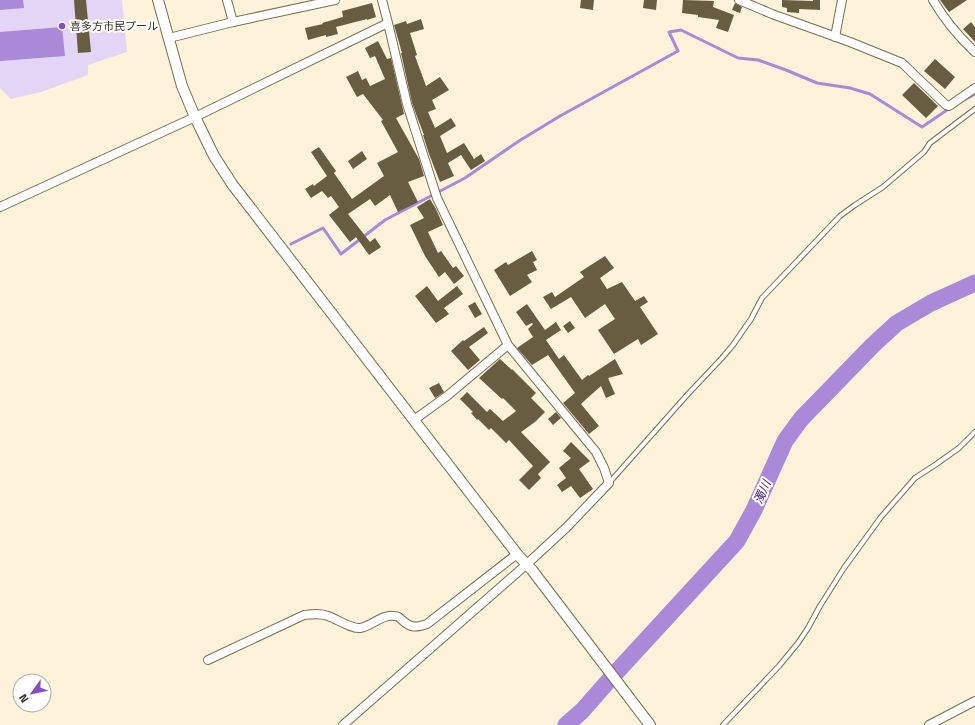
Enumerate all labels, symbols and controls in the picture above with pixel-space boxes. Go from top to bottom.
place label: 喜多方市民プール [70,18,158,34]
marker: 喜多方市民プール [57,21,67,31]
water label: 濁川 [748,475,776,507]
north arrow [12,673,52,713]
text: N [15,691,32,706]

